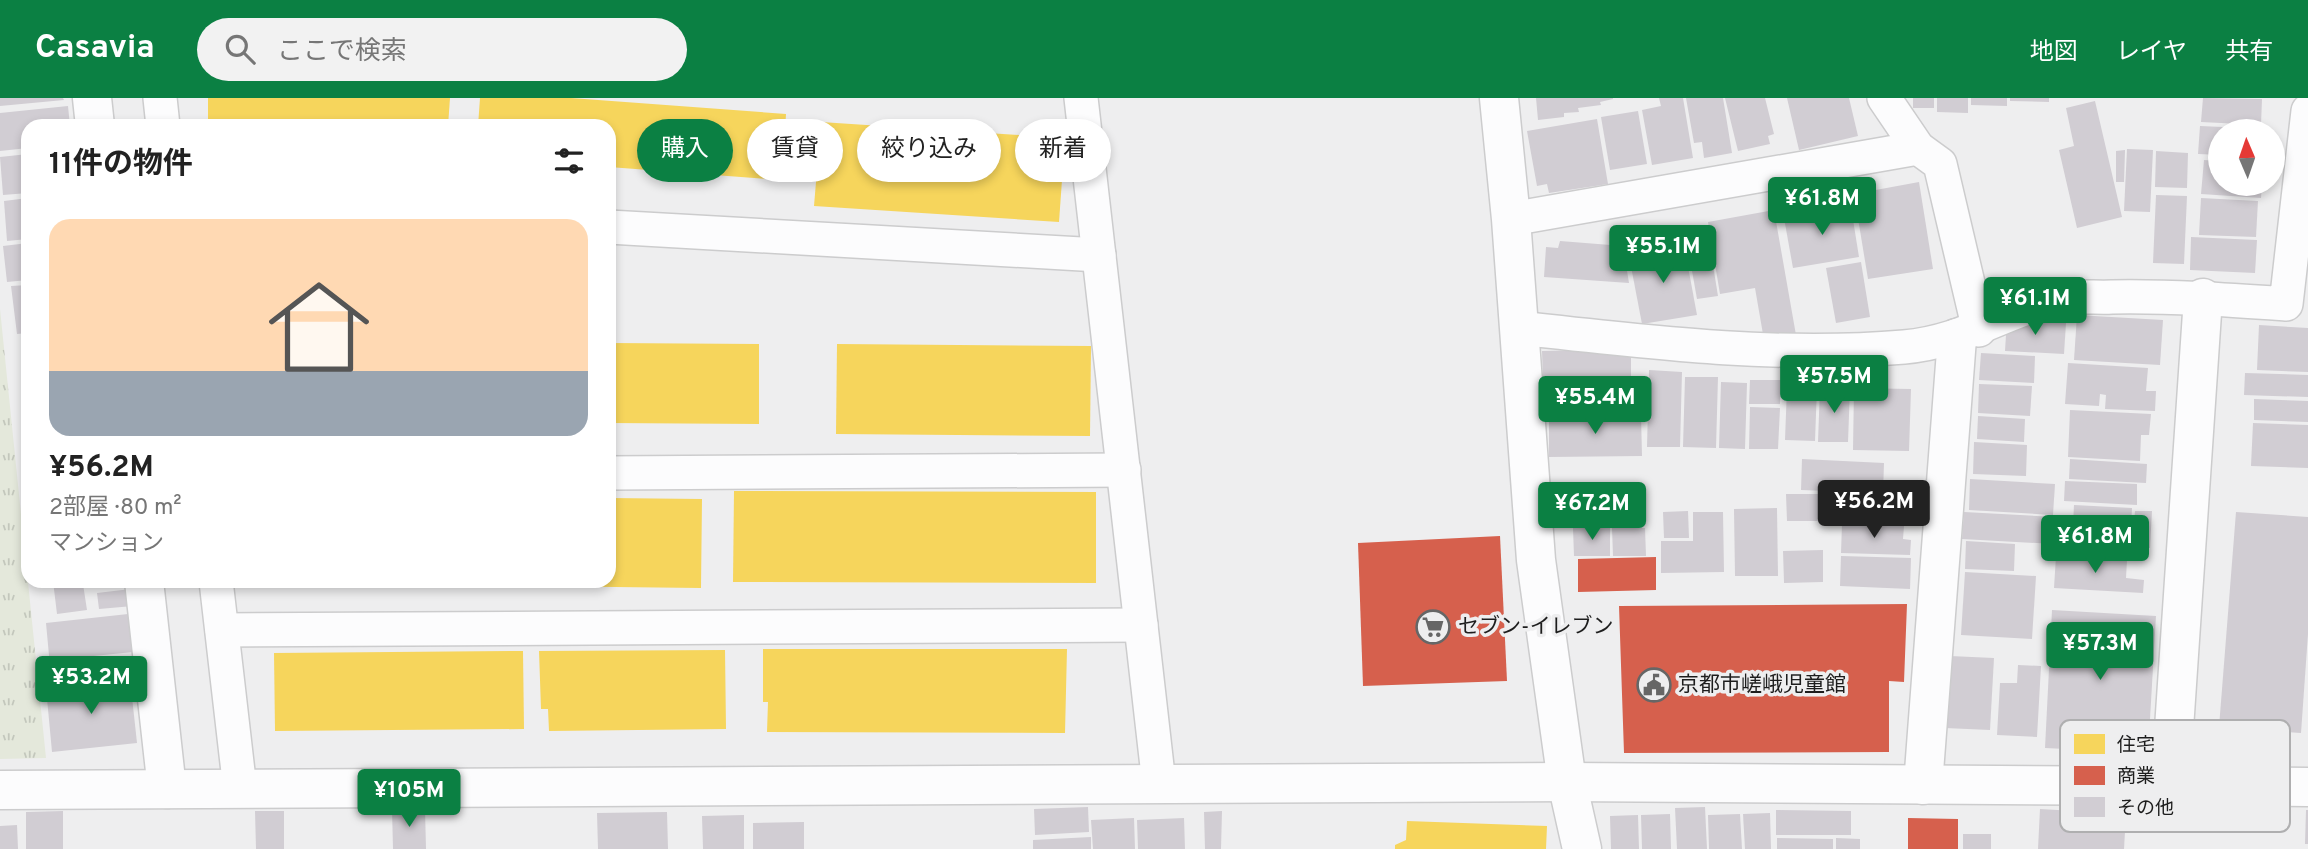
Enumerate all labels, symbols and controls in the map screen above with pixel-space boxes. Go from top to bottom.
search box [197,18,687,81]
text: Casavia [35,28,155,70]
icon: search [221,30,259,68]
text: ここで検索 [277,36,407,69]
text: 地図 [2030,38,2078,68]
text: レイヤ [2116,38,2187,68]
text: 共有 [2225,38,2273,68]
chip: 購入 [637,119,733,182]
chip: 賃貸 [747,119,843,182]
chip: 絞り込み [857,119,1001,182]
chip: 新着 [1015,119,1111,182]
north arrow [2208,119,2286,196]
map controls [2208,119,2285,196]
icon: filters [550,142,588,180]
text: 11件の物件 [49,147,193,184]
pin: ¥61.8M [1765,178,1879,237]
text: ¥61.8M [1784,185,1860,214]
pin: ¥55.1M [1606,226,1720,285]
text: ¥55.1M [1625,233,1701,262]
icon: home [256,264,382,390]
pin: ¥61.1M [1978,278,2092,337]
text: ¥61.1M [2000,285,2070,314]
pin: ¥57.5M [1777,356,1891,415]
text: ¥57.5M [1796,363,1872,392]
pin: ¥55.4M [1538,376,1652,436]
text: ¥55.4M [1554,384,1636,413]
text: ¥56.2M [49,450,154,487]
pin: ¥56.2M [1817,480,1931,540]
pin: ¥67.2M [1535,482,1649,542]
text: ¥56.2M [1834,488,1914,517]
text: ¥67.2M [1554,490,1630,519]
text: 2部屋 · 80 m² [49,494,182,523]
pin: ¥61.8M [2038,516,2152,575]
text: ¥61.8M [2057,523,2133,552]
text: マンション [49,530,164,559]
supermarket icon: セブン-イレブン [1414,608,1452,646]
place label: セブン-イレブン [1458,614,1613,641]
pin: ¥57.3M [2043,622,2157,682]
text: ¥57.3M [2062,630,2138,659]
pin: ¥53.2M [34,656,148,716]
text: ¥53.2M [51,664,131,693]
public building icon: 京都市嵯峨児童館 [1635,666,1673,704]
place label: 京都市嵯峨児童館 [1678,672,1846,699]
legend [2060,720,2290,832]
text: 住宅 [2117,734,2155,758]
text: 商業 [2117,765,2155,789]
pin: ¥105M [360,770,458,829]
text: ¥105M [374,777,444,806]
text: その他 [2117,797,2174,821]

